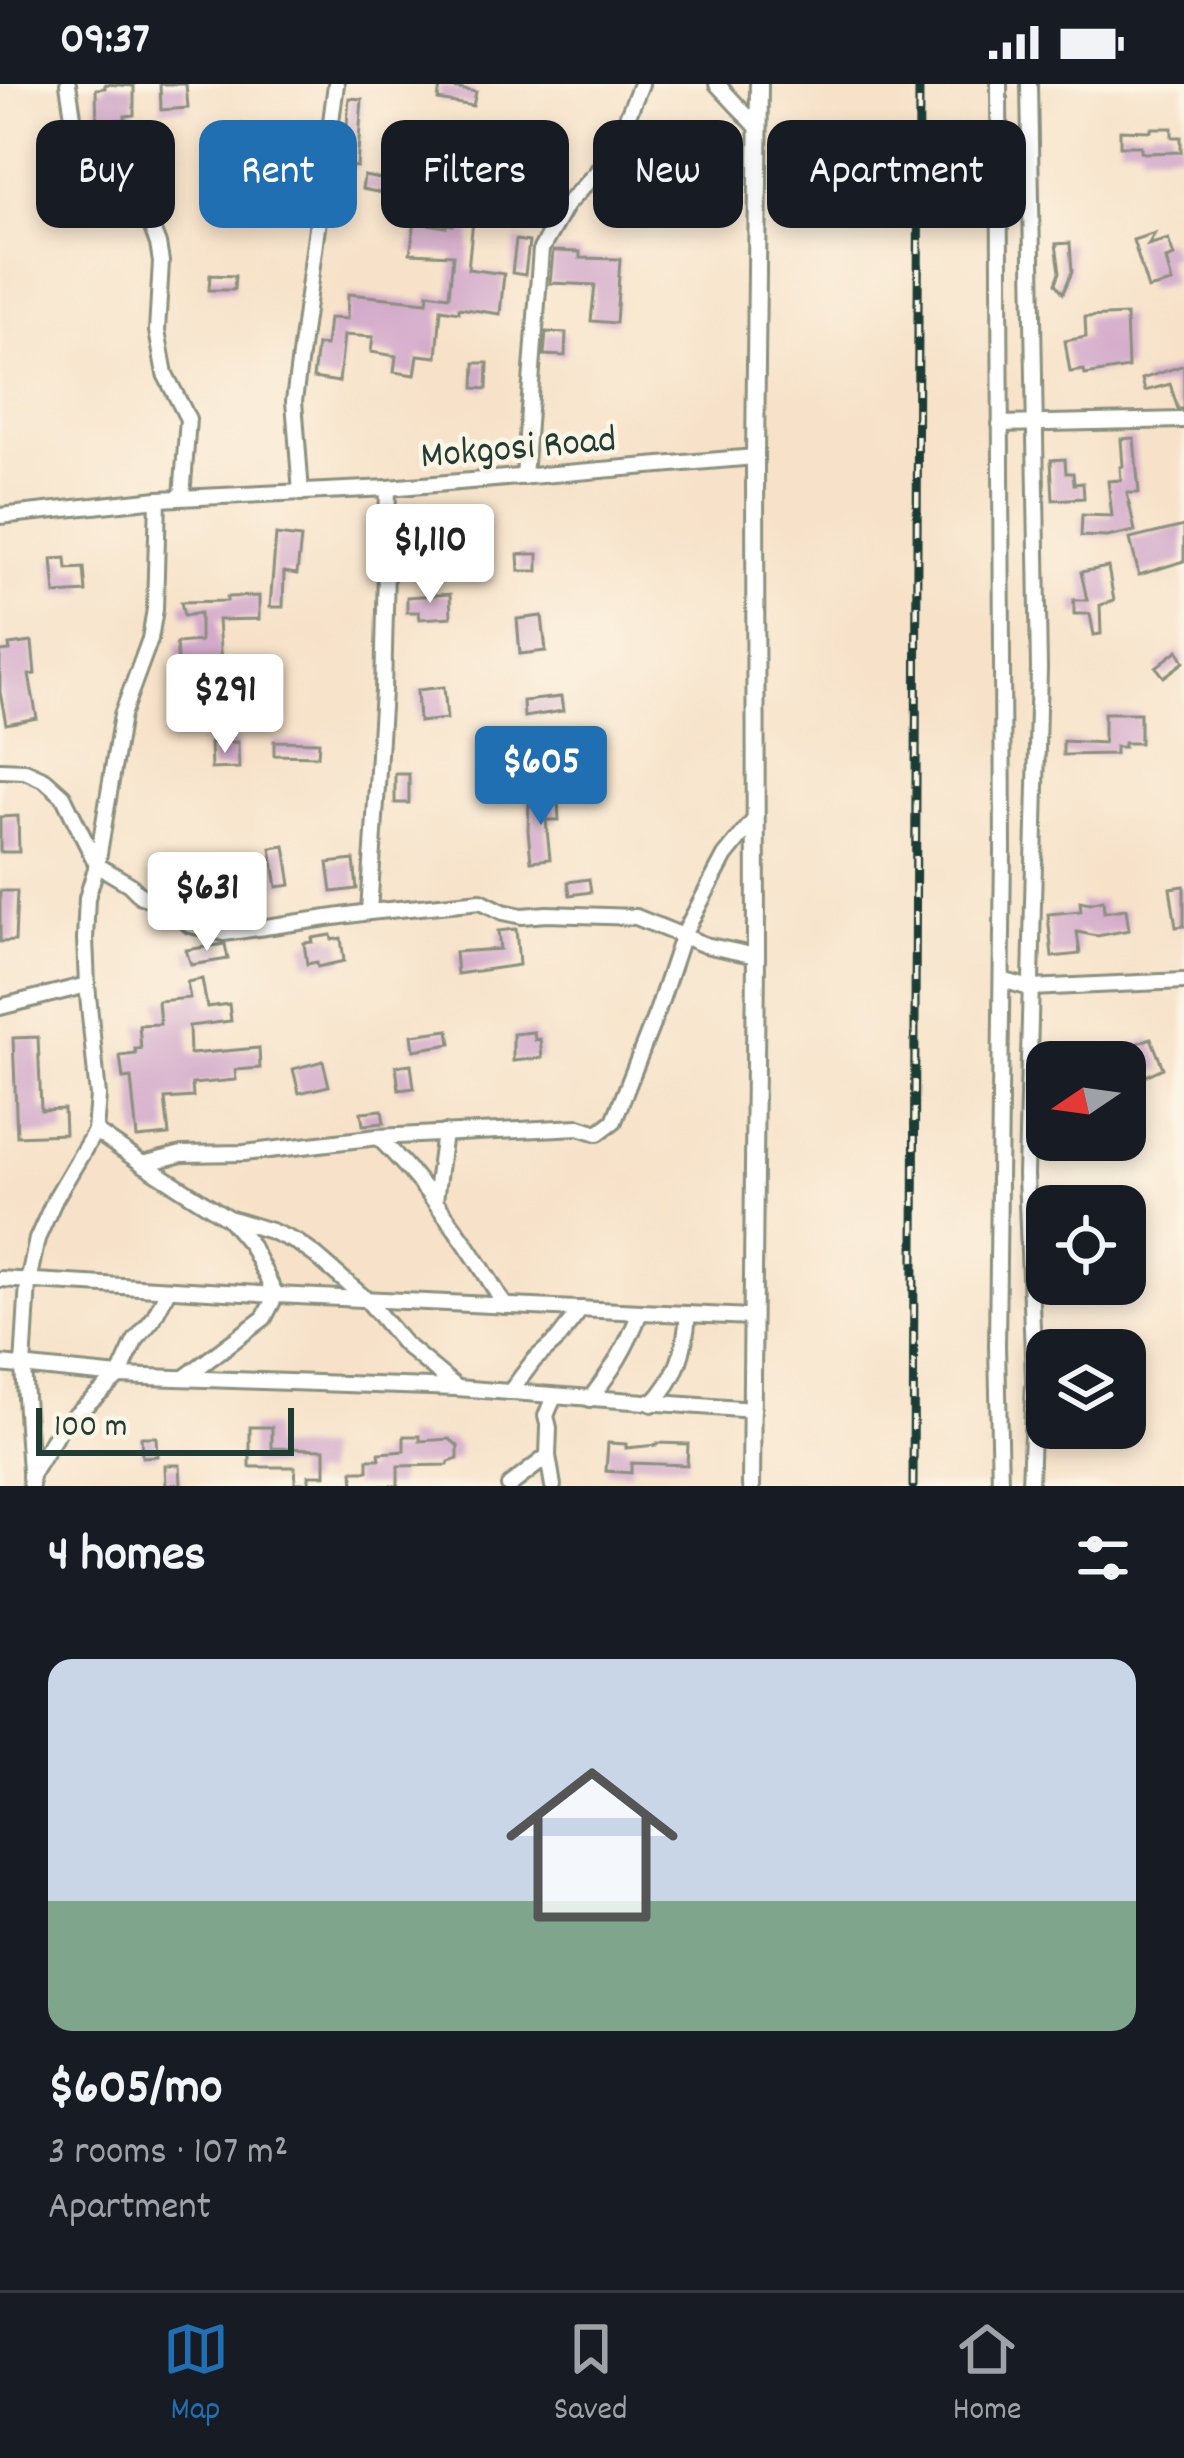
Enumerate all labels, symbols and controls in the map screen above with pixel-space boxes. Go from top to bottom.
text: 09:37 [60,10,150,74]
chip: Buy [36,120,175,228]
chip: Rent [199,120,357,228]
chip: Filters [381,120,569,228]
chip: New [593,120,743,228]
chip: Apartment [767,120,1026,228]
street label: Mokgosi Road [419,415,619,486]
pin: $1,110 [332,504,528,606]
text: $1,110 [393,515,467,570]
pin: $291 [154,654,296,756]
text: $291 [193,665,257,720]
pin: $605 [470,726,612,828]
text: $605 [502,737,580,792]
pin: $631 [136,852,278,954]
text: $631 [175,863,239,918]
north arrow [1026,1041,1146,1161]
map controls [1026,1041,1146,1449]
button: locate [1026,1185,1146,1305]
button: layers [1026,1329,1146,1449]
scale bar [36,1402,294,1455]
text: 100 m [54,1405,127,1452]
text: 4 homes [48,1522,206,1594]
icon: filters [1070,1525,1136,1591]
icon: home [484,1737,700,1953]
text: $605/mo [48,2055,223,2127]
text: 3 rooms · 107 m² [48,2127,288,2182]
text: Apartment [48,2182,211,2237]
tab: Map [163,2316,229,2435]
tab: Saved [554,2316,628,2435]
tab: Home [953,2316,1021,2435]

